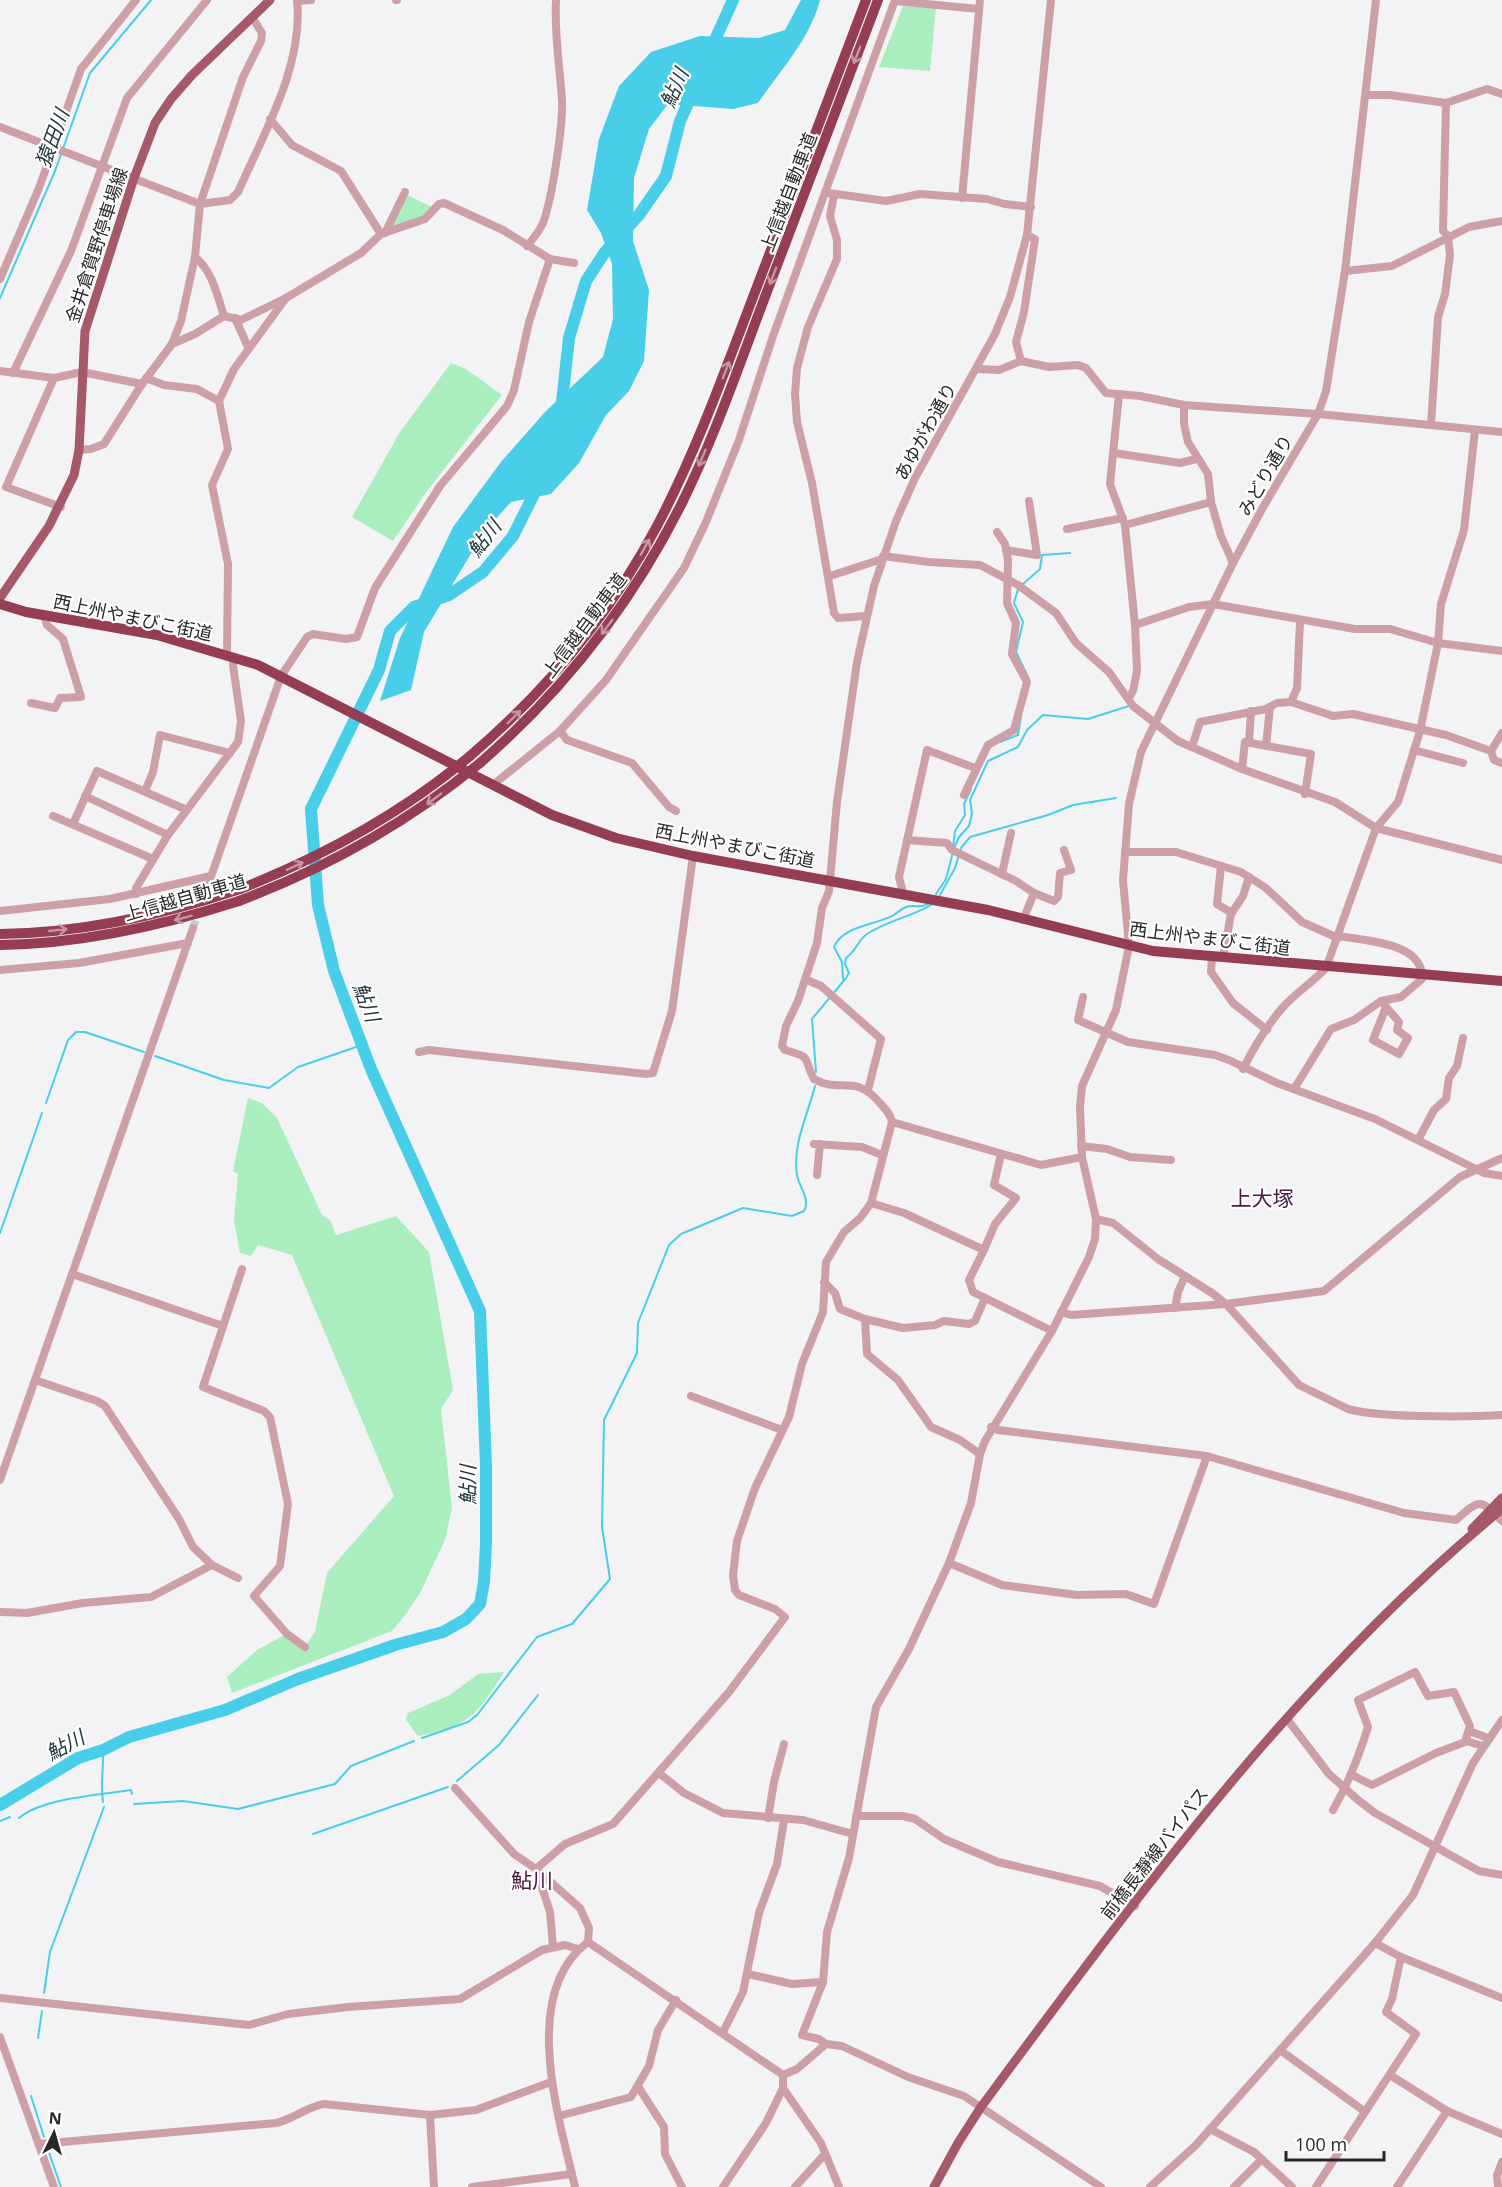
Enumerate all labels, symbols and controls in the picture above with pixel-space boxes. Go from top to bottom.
one-way arrow [851,45,862,63]
water label: 鮎川 [654,62,695,112]
water label: 猿田川 [29,103,76,171]
street label: 上信越自動車道 [754,129,822,255]
street label: 金井倉賀野停車場線 [60,164,132,326]
one-way arrow [767,266,778,285]
one-way arrow [721,361,732,379]
street label: あゆがわ通り [888,378,962,484]
street label: みどり通り [1232,430,1298,520]
one-way arrow [696,448,707,466]
water label: 鮎川 [461,512,508,562]
one-way arrow [640,539,652,556]
street label: 上信越自動車道 [537,567,631,683]
street label: 西上州やまびこ街道 [51,588,215,646]
one-way arrow [600,619,613,635]
one-way arrow [506,710,521,725]
one-way arrow [426,792,442,805]
street label: 西上州やまびこ街道 [653,818,817,872]
one-way arrow [285,860,303,872]
street label: 上信越自動車道 [121,868,249,926]
one-way arrow [174,913,193,924]
street label: 西上州やまびこ街道 [1128,916,1292,960]
one-way arrow [48,925,68,936]
water label: 鮎川 [347,978,387,1027]
district label: 上大塚 [1231,1184,1294,1212]
water label: 鮎川 [454,1463,481,1505]
water label: 鮎川 [41,1723,91,1766]
street label: 前橋長瀞線バイパス [1095,1782,1213,1924]
district label: 鮎川 [511,1866,553,1894]
north arrow [24,2103,84,2163]
text: N [48,2107,63,2130]
scale bar [1286,2124,1384,2162]
text: 100 m [1295,2132,1347,2156]

